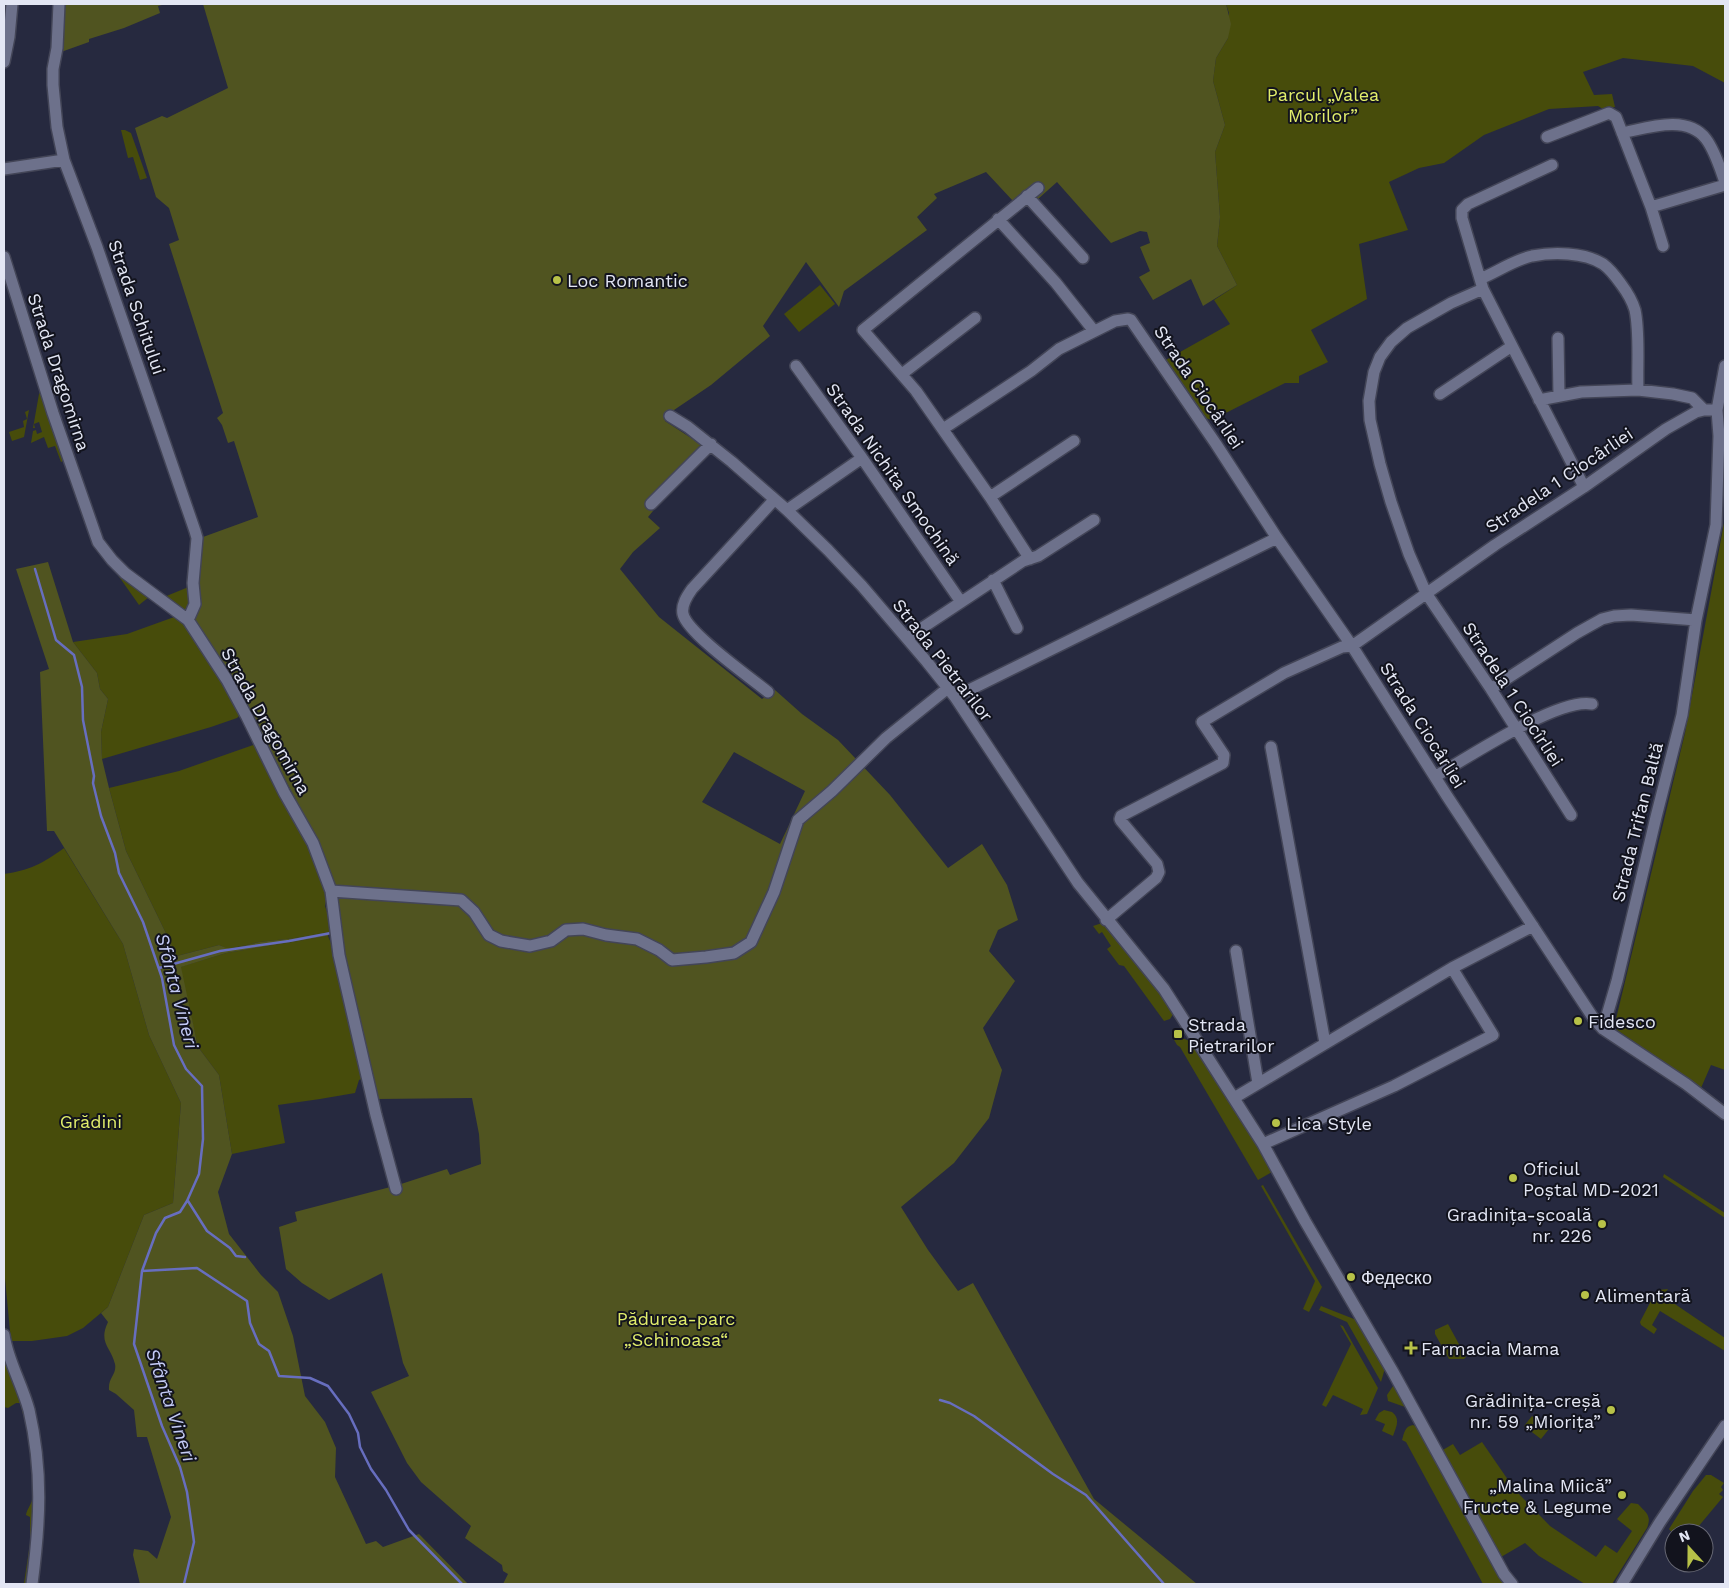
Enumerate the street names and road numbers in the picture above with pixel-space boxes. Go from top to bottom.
street label: Strada Schitului [104,237,170,377]
street label: Strada Dragomirna [24,290,94,454]
street label: Strada Ciocârliei [1150,321,1248,453]
street label: Strada Nichita Smochină [822,379,964,569]
street label: Stradela 1 Ciocârliei [1481,423,1637,537]
street label: Strada Pietrarilor [889,594,997,726]
street label: Stradela 1 Ciocîrliei [1458,618,1568,770]
street label: Strada Dragomirna [217,644,315,798]
street label: Strada Ciocârliei [1376,658,1470,792]
street label: Strada Trifan Baltă [1607,740,1667,904]

